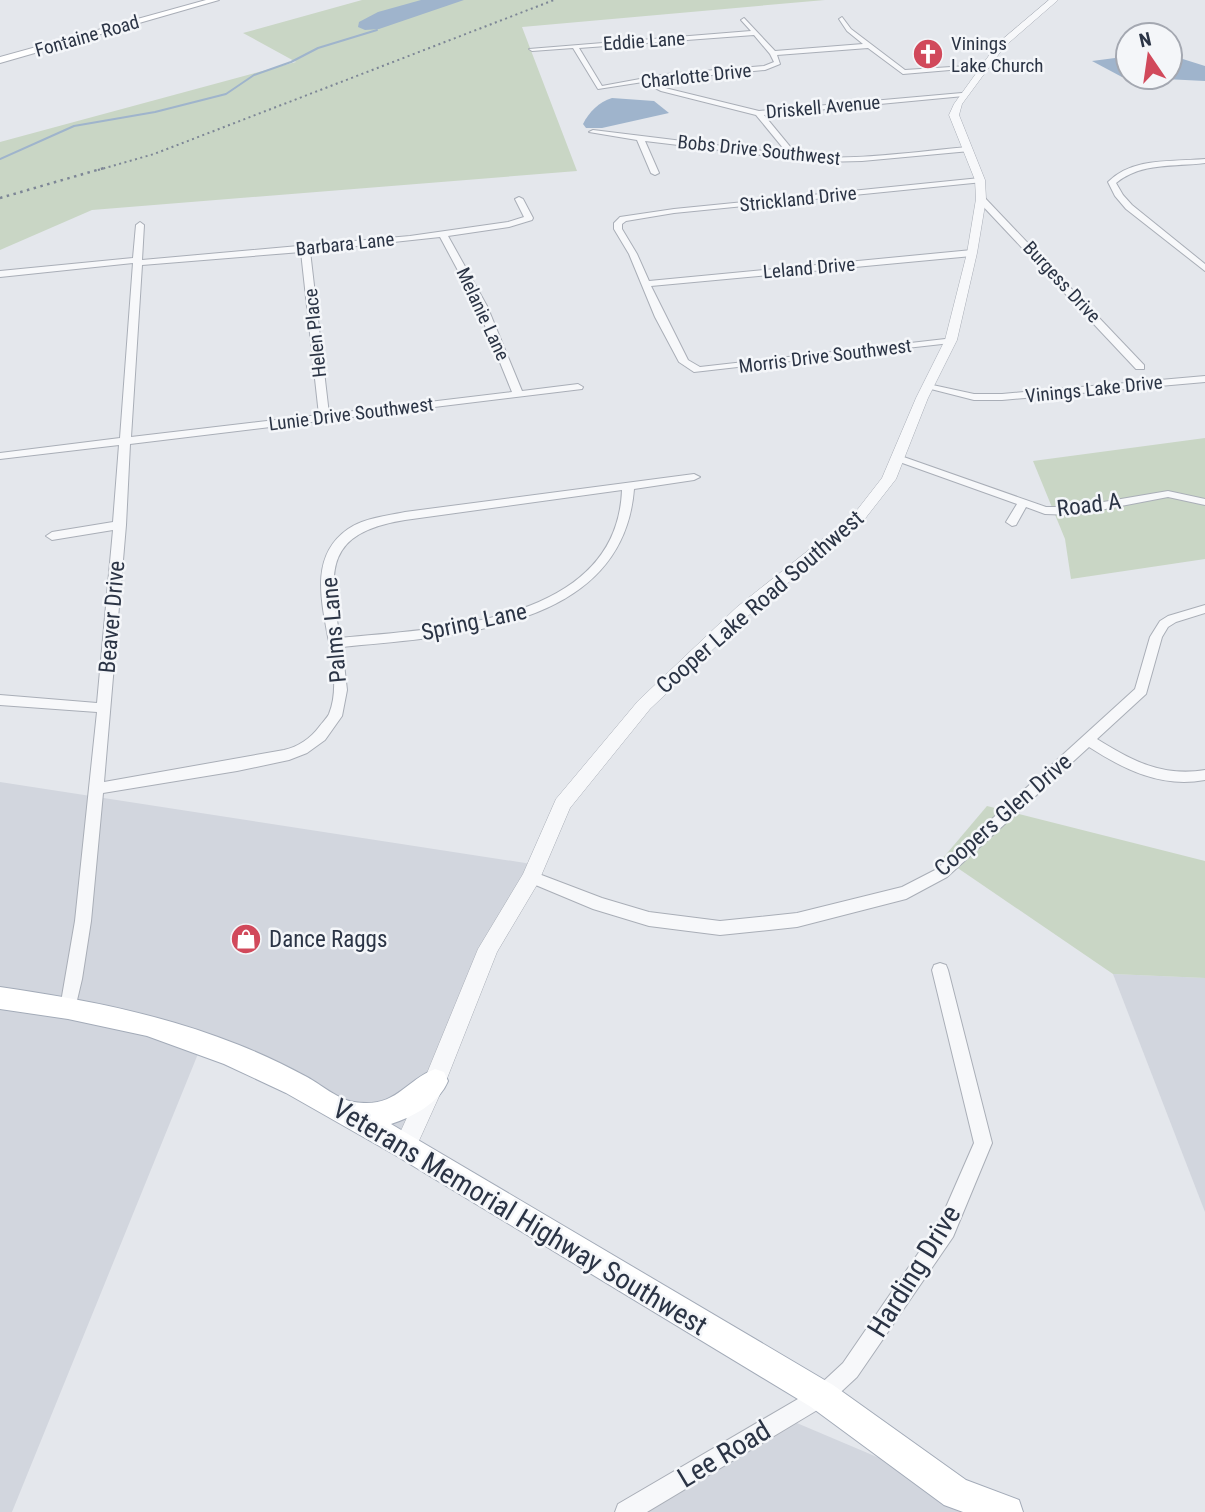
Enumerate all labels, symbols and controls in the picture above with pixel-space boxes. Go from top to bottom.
street label: Fontaine Road [32,10,142,62]
north arrow [1114,21,1184,91]
street label: Eddie Lane [602,27,686,55]
text: N [1137,27,1154,52]
place label: Vinings Lake Church [951,32,1043,77]
church icon: Vinings Lake Church [911,37,945,71]
street label: Charlotte Drive [640,59,753,93]
street label: Driskell Avenue [765,91,881,123]
street label: Bobs Drive Southwest [676,130,842,170]
street label: Strickland Drive [738,181,858,217]
street label: Barbara Lane [295,227,395,261]
street label: Burgess Drive [1018,236,1106,328]
street label: Leland Drive [762,253,856,283]
street label: Melanie Lane [451,264,515,364]
street label: Helen Place [299,287,331,379]
street label: Morris Drive Southwest [737,334,913,378]
street label: Vinings Lake Drive [1024,370,1164,408]
street label: Lunie Drive Southwest [267,392,435,436]
street label: Road A [1055,488,1123,522]
street label: Cooper Lake Road Southwest [651,505,869,699]
street label: Beaver Drive [94,560,130,674]
street label: Palms Lane [316,576,352,684]
street label: Spring Lane [419,598,529,646]
street label: Coopers Glen Drive [929,748,1077,882]
shop icon: Dance Raggs [229,922,263,956]
place label: Dance Raggs [269,926,387,953]
street label: Veterans Memorial Highway Southwest [327,1092,713,1342]
street label: Harding Drive [861,1199,967,1343]
street label: Lee Road [672,1414,776,1494]

